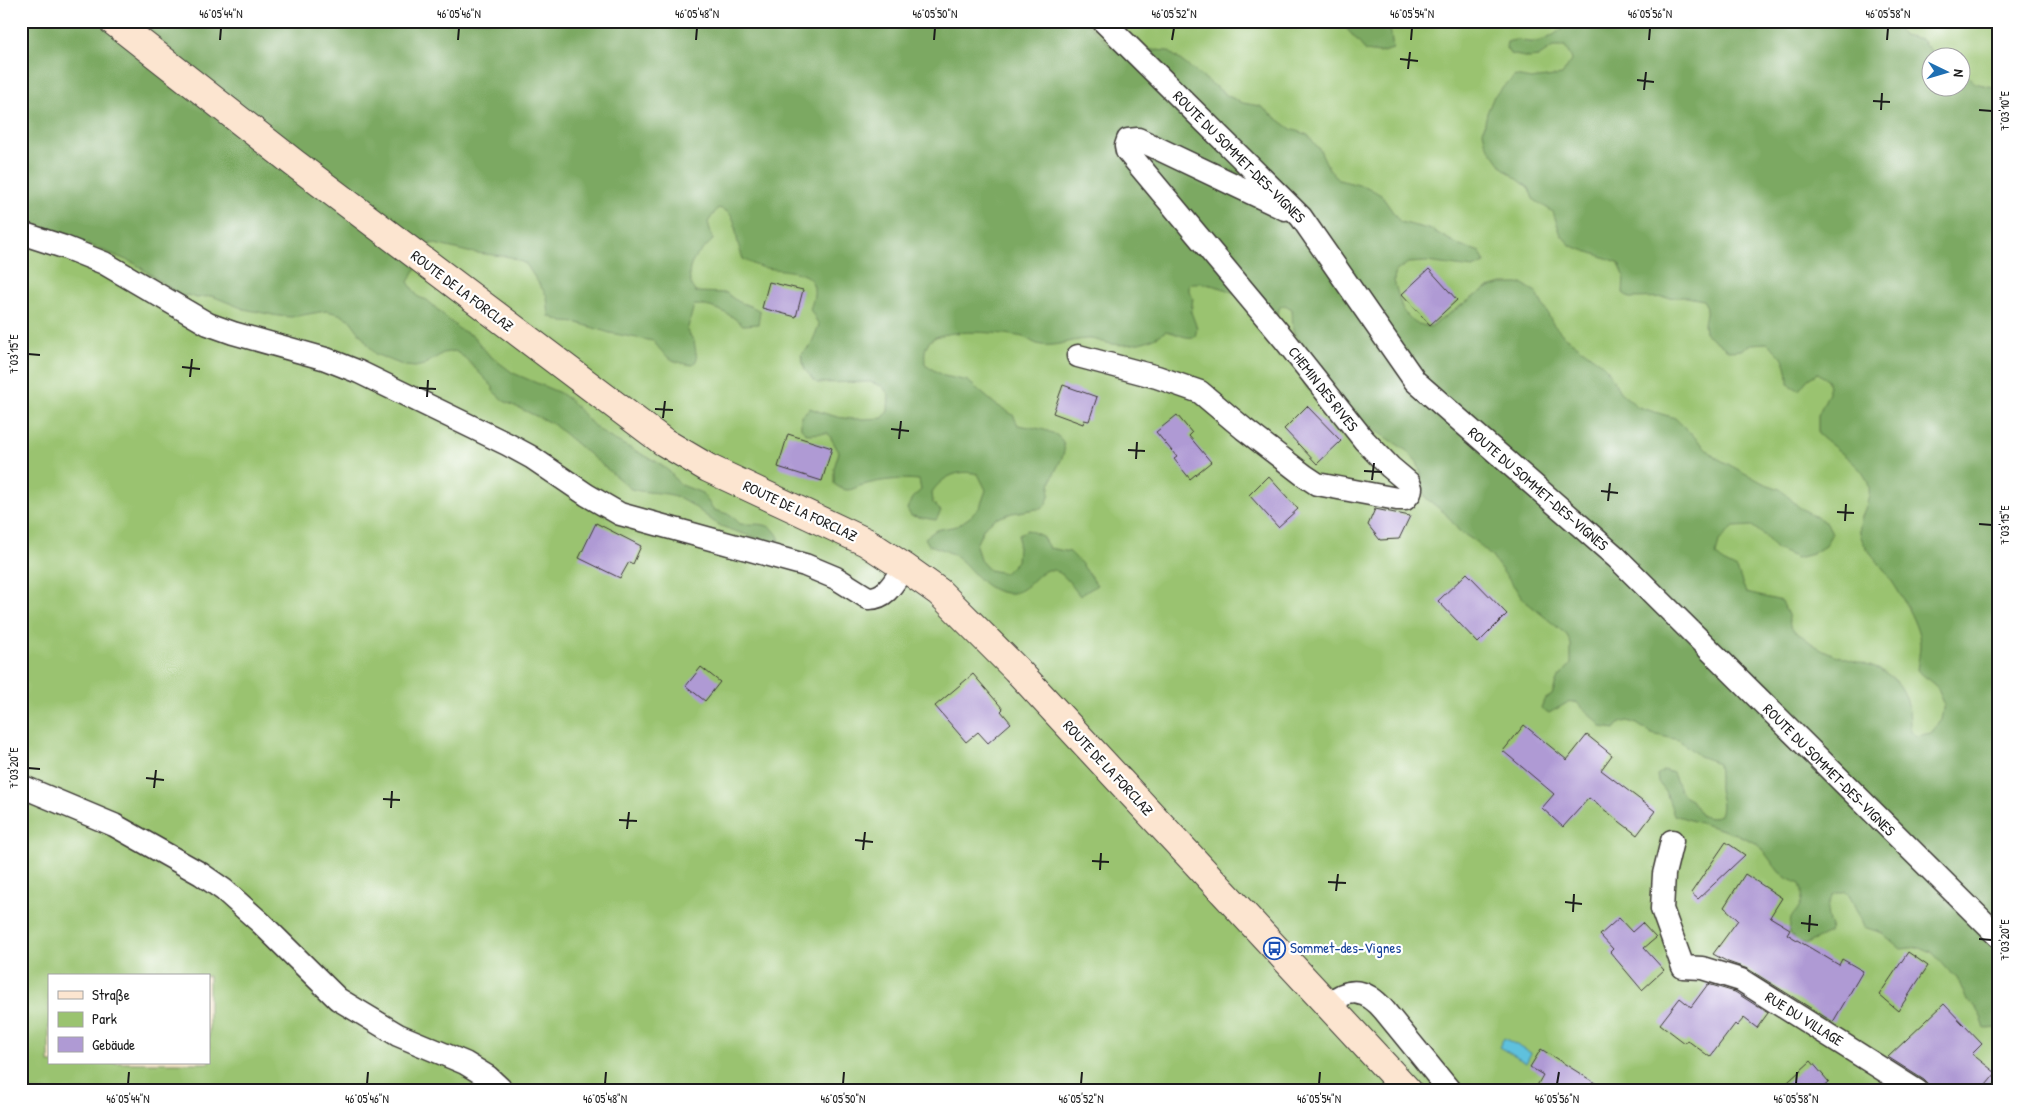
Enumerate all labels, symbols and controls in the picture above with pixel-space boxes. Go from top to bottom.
text: 46°05'44"N [199,5,243,22]
text: 46°05'46"N [437,5,481,22]
text: 46°05'48"N [675,5,719,22]
text: 46°05'50"N [913,5,957,22]
text: 46°05'52"N [1151,5,1197,22]
text: 46°05'54"N [1390,5,1434,22]
text: 46°05'56"N [1628,5,1672,22]
text: 46°05'58"N [1866,5,1910,22]
north arrow [1922,48,1972,98]
text: N [1950,69,1969,78]
street label: ROUTE DU SOMMET-DES-VIGNES [1168,86,1310,228]
text: 7°03'10"E [1996,90,2013,131]
street label: ROUTE DE LA FORCLAZ [407,245,518,336]
text: 7°03'15"E [5,333,22,374]
street label: CHEMIN DES RIVES [1284,342,1363,435]
street label: ROUTE DU SOMMET-DES-VIGNES [1464,422,1613,555]
street label: ROUTE DE LA FORCLAZ [740,475,861,546]
text: 7°03'15"E [1996,504,2013,545]
street label: ROUTE DU SOMMET-DES-VIGNES [1758,699,1900,841]
street label: ROUTE DE LA FORCLAZ [1059,715,1158,820]
text: 7°03'20"E [5,747,22,789]
text: 7°03'20"E [1996,919,2013,961]
bus stop icon: Sommet-des-Vignes [1262,936,1286,960]
place label: Sommet-des-Vignes [1290,937,1401,958]
legend [48,974,210,1064]
text: Straße [92,984,130,1005]
street label: RUE DU VILLAGE [1761,986,1848,1051]
text: Park [92,1008,117,1029]
text: Gebäude [92,1034,135,1055]
text: 46°05'44"N [106,1090,150,1107]
text: 46°05'46"N [345,1090,389,1107]
text: 46°05'48"N [583,1090,627,1107]
text: 46°05'50"N [821,1090,865,1107]
text: 46°05'52"N [1058,1090,1104,1107]
text: 46°05'54"N [1297,1090,1341,1107]
text: 46°05'56"N [1535,1090,1579,1107]
text: 46°05'58"N [1774,1090,1818,1107]

